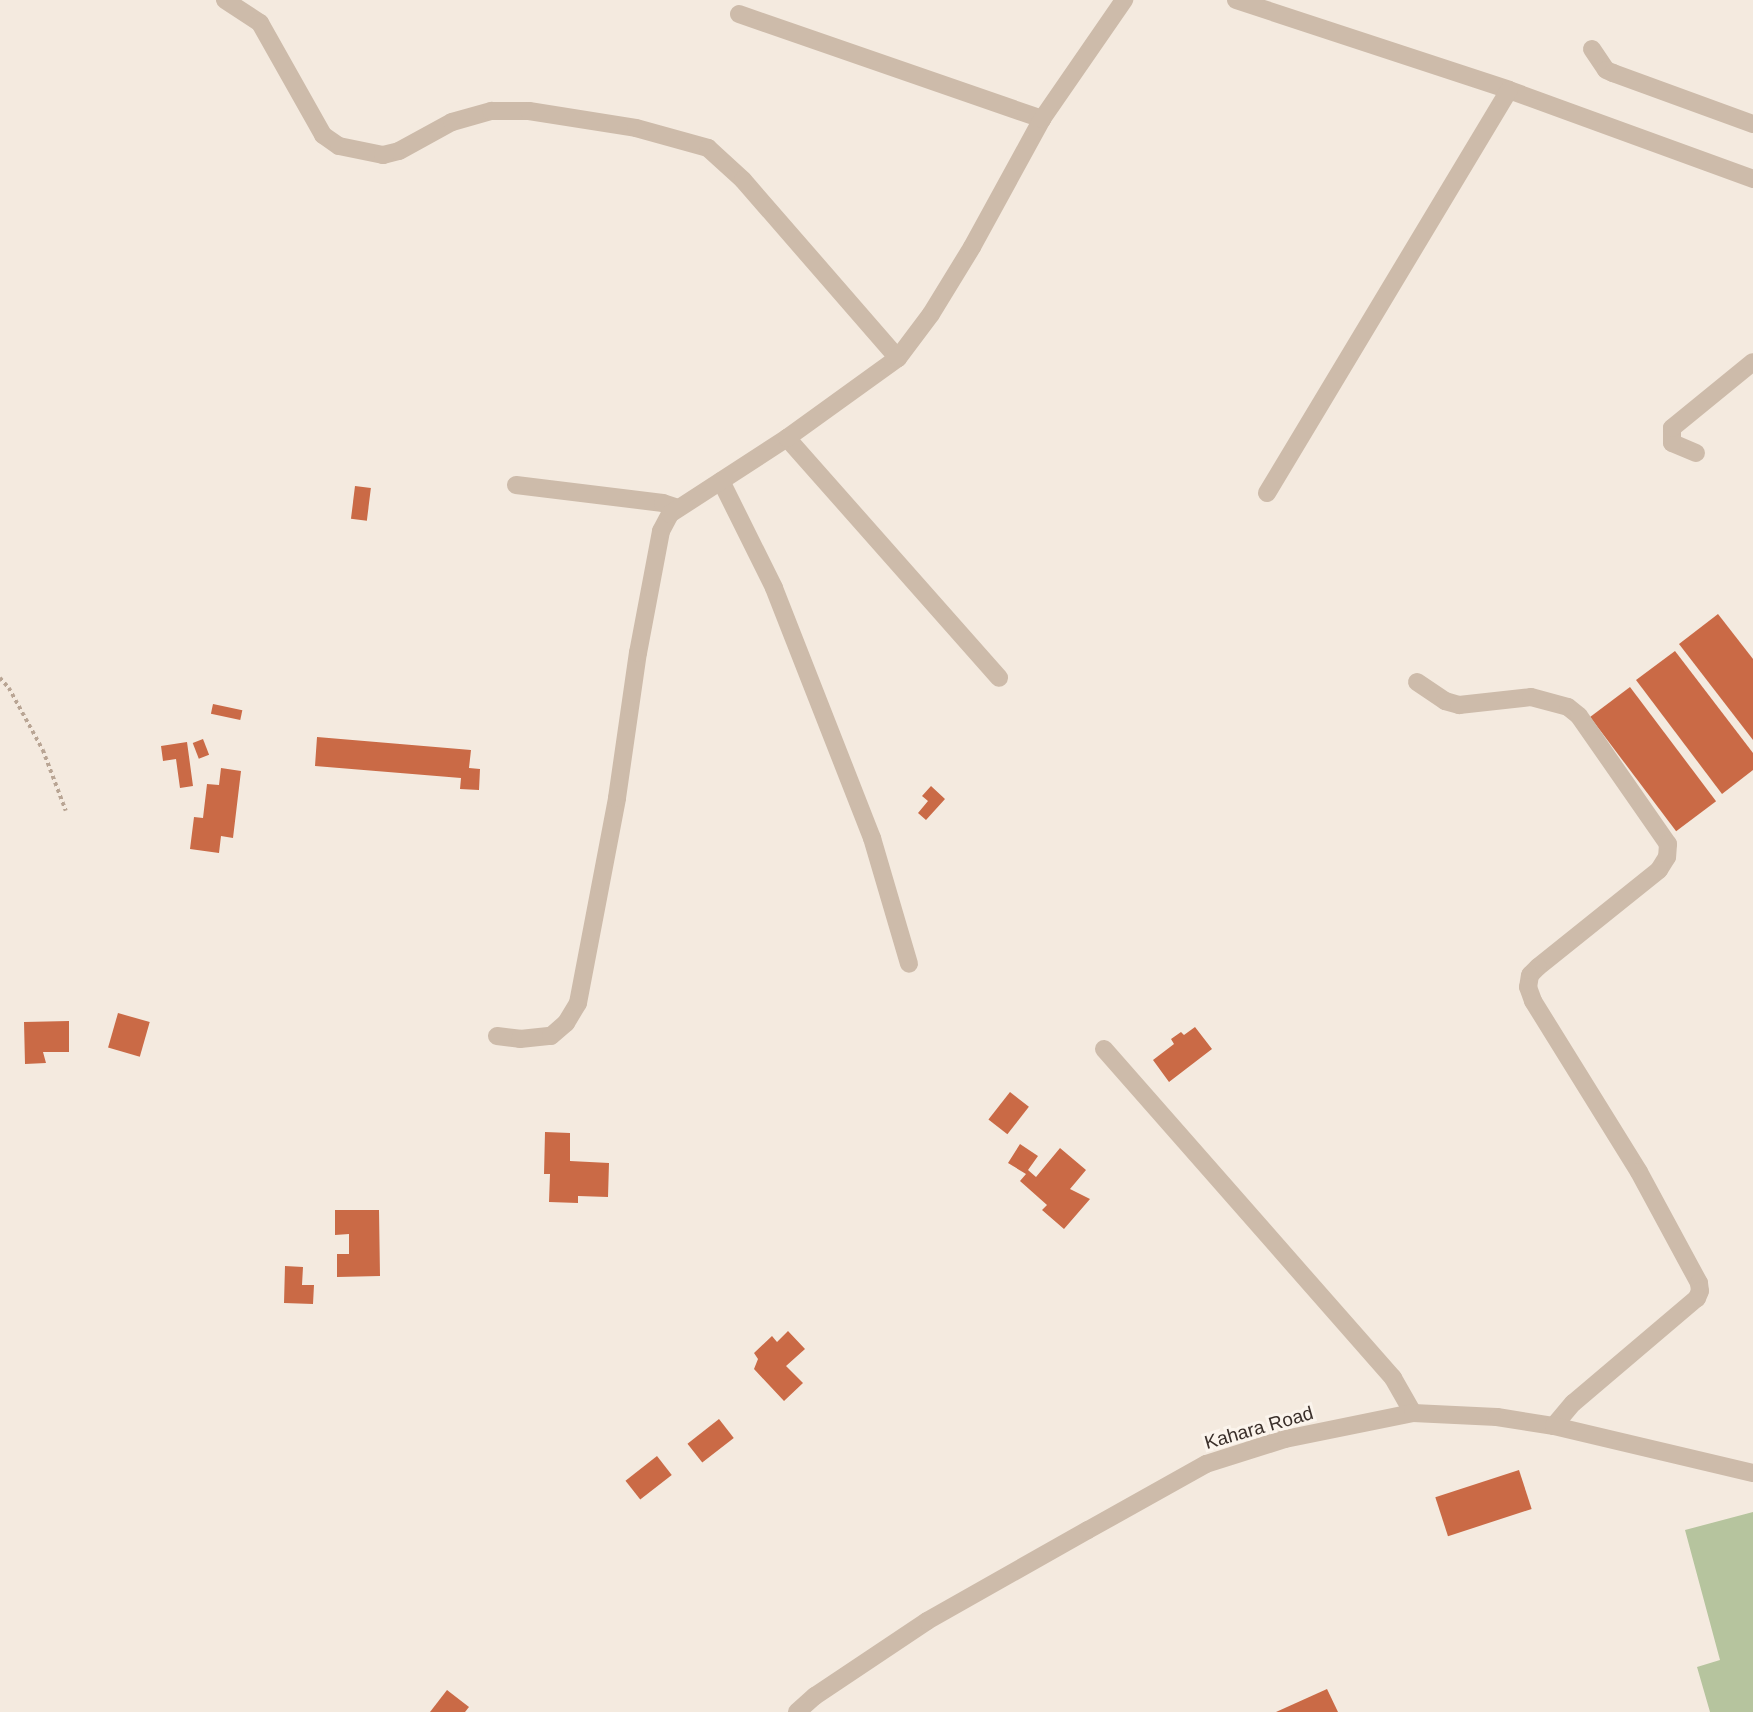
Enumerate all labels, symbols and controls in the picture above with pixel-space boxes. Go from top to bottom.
street label: Kahara Road [1202,1402,1316,1454]

